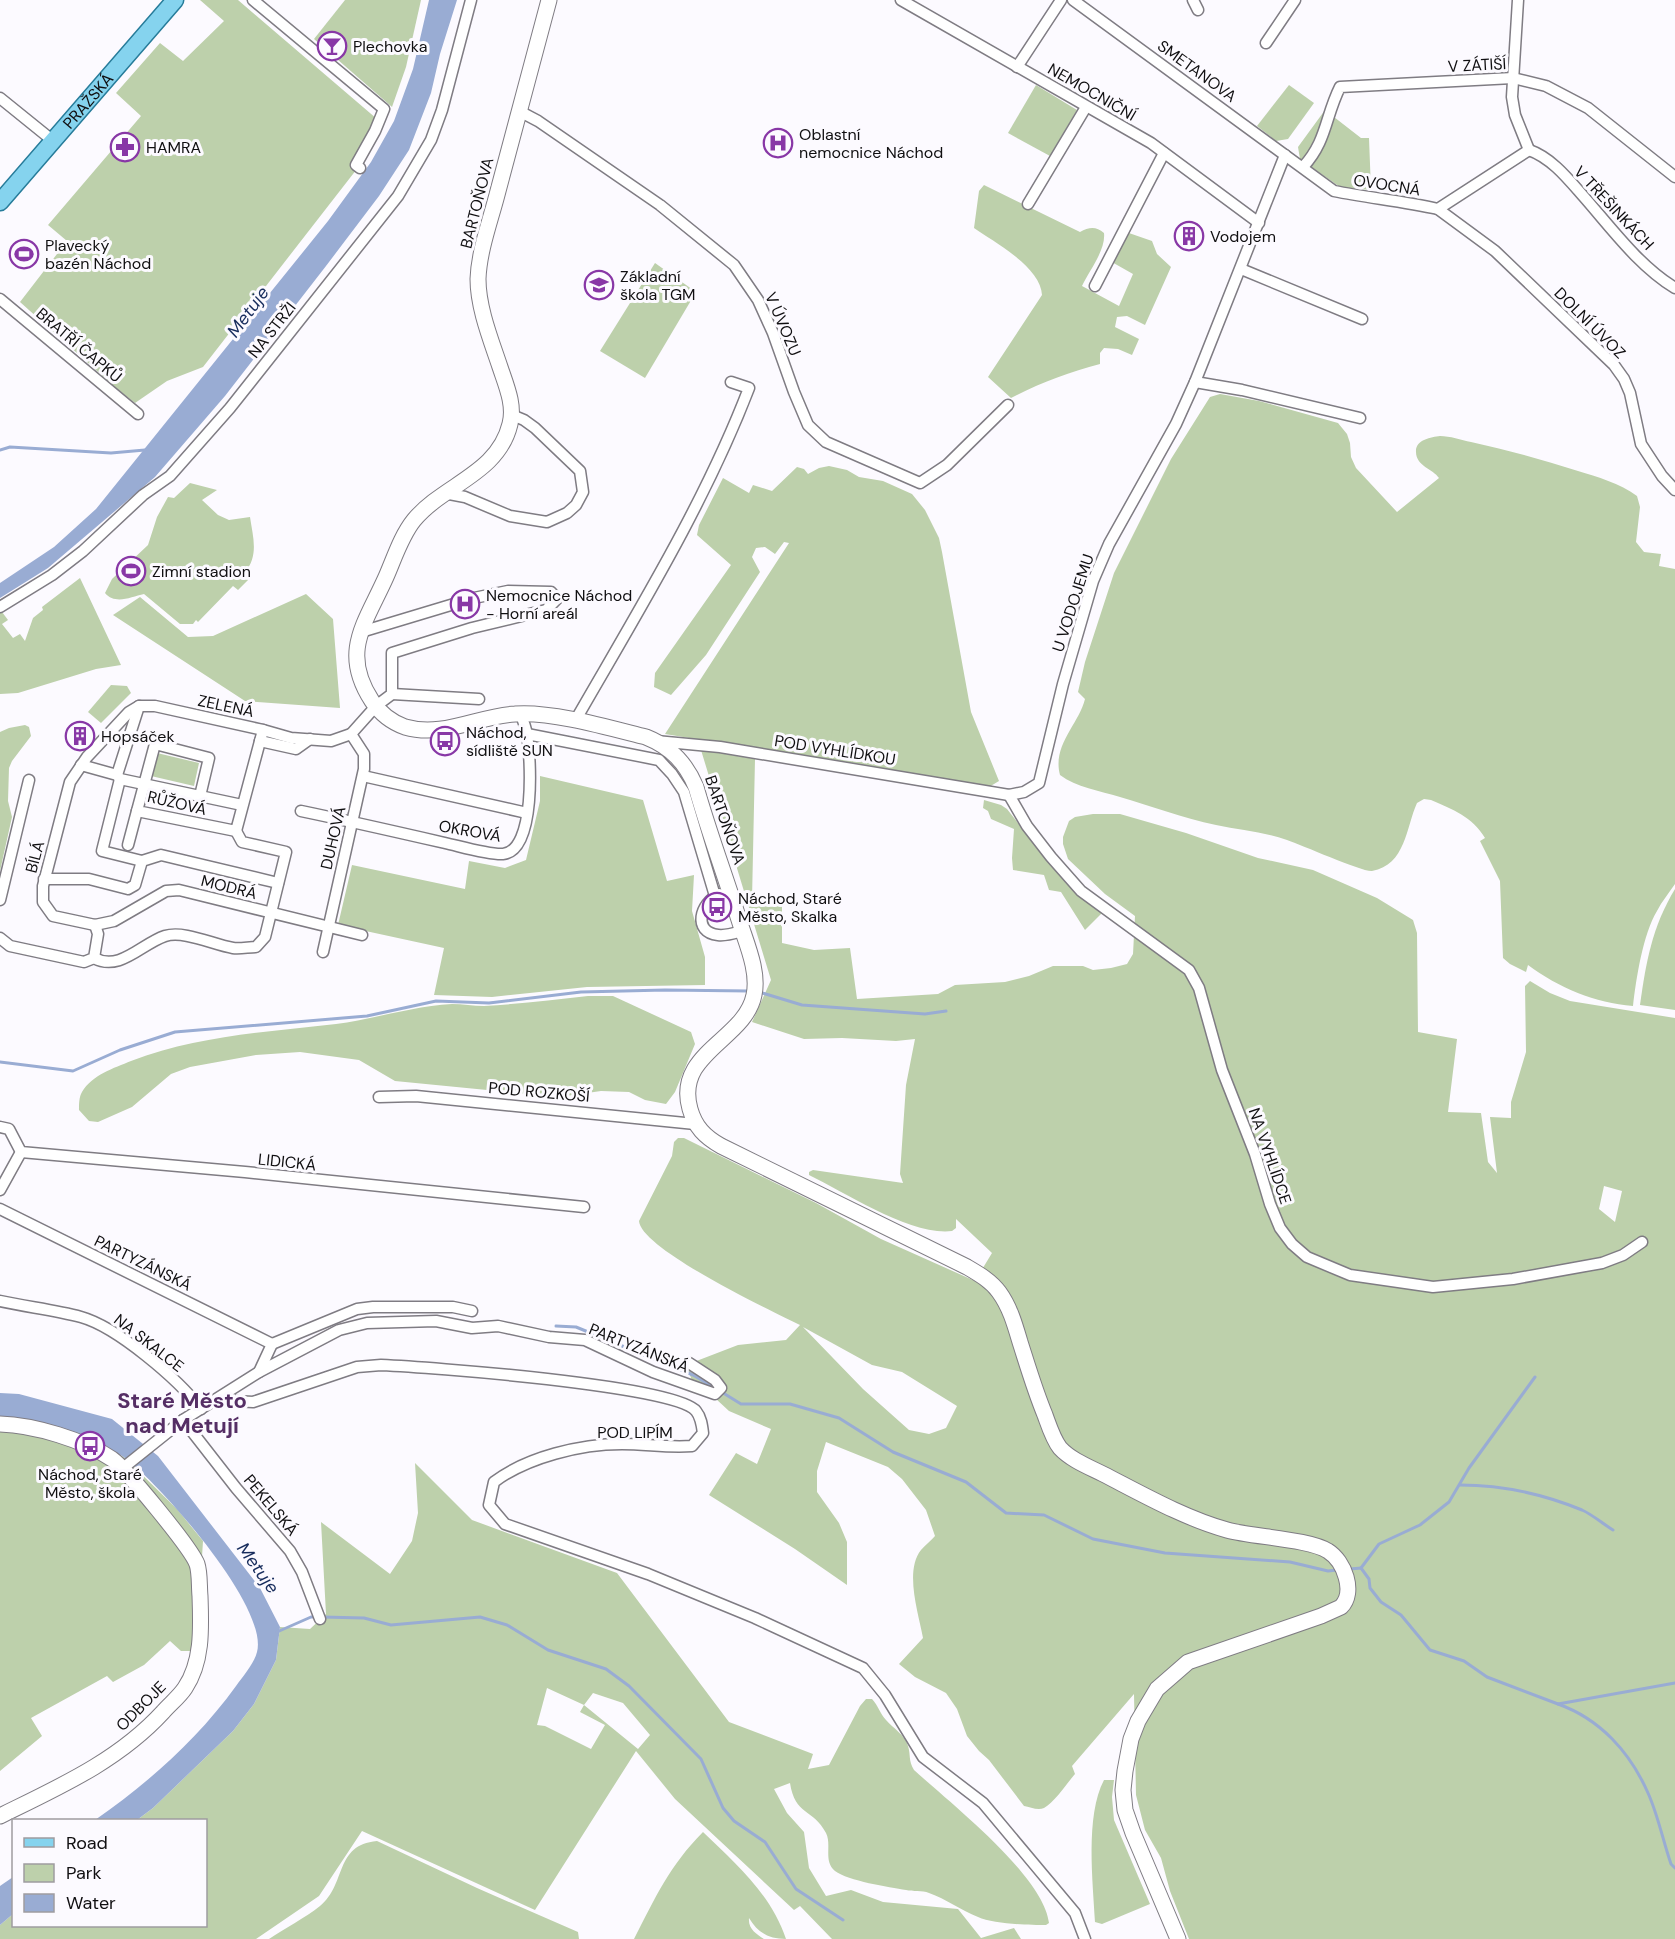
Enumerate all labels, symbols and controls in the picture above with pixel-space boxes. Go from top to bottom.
bar icon: Plechovka [316,30,348,62]
street label: SMETANOVA [1153,35,1241,107]
place label: Plechovka [353,36,428,57]
street label: V ZÁTIŠÍ [1447,53,1507,77]
street label: NEMOCNIČNÍ [1044,58,1140,126]
street label: PRAŽSKÁ [58,68,118,133]
place label: Oblastní nemocnice Náchod [799,124,943,163]
hospital icon: Oblastní nemocnice Náchod [762,127,794,159]
pharmacy icon: HAMRA [109,131,141,163]
place label: HAMRA [146,137,201,158]
street label: BARTOŇOVA [456,155,499,251]
street label: V TŘEŠINKÁCH [1569,161,1659,255]
street label: OVOCNÁ [1352,169,1422,201]
building icon: Vodojem [1173,220,1205,252]
place label: Vodojem [1210,226,1276,247]
place label: Plavecký bazén Náchod [45,235,151,274]
sports icon: Plavecký bazén Náchod [8,238,40,270]
place label: Základní škola TGM [620,266,696,305]
school or university icon: Základní škola TGM [583,269,615,301]
water label: Metuje [221,282,275,342]
street label: DOLNÍ ÚVOZ [1550,283,1630,363]
street label: V ÚVOZU [760,289,806,359]
street label: NA STRŽI [243,298,301,362]
street label: BRATŘÍ ČAPKŮ [32,303,126,387]
street label: U VODOJEMU [1047,551,1099,655]
sports icon: Zimní stadion [115,555,147,587]
place label: Zimní stadion [152,561,251,582]
place label: Nemocnice Náchod - Horní areál [486,585,632,624]
hospital icon: Nemocnice Náchod - Horní areál [449,588,481,620]
street label: ZELENÁ [196,690,256,722]
building icon: Hopsáček [64,720,96,752]
place label: Náchod, sídliště SUN [466,722,553,761]
bus stop icon: Náchod, sídliště SUN [429,725,461,757]
place label: Hopsáček [101,726,174,747]
street label: POD VYHLÍDKOU [773,730,897,770]
street label: BARTOŇOVA [700,773,750,868]
street label: RŮŽOVÁ [145,786,209,820]
street label: DUHOVÁ [316,804,351,872]
street label: OKROVÁ [437,815,503,847]
street label: BÍLÁ [21,838,49,875]
street label: MODRÁ [199,870,260,904]
place label: Náchod, Staré Město, Skalka [738,888,842,927]
bus stop icon: Náchod, Staré Město, Skalka [701,891,733,923]
street label: POD ROZKOŠÍ [487,1077,591,1107]
street label: NA VYHLÍDCE [1244,1105,1296,1207]
street label: LIDICKÁ [257,1149,317,1176]
street label: PARTYZÁNSKÁ [91,1230,196,1296]
street label: NA SKALCE [110,1309,188,1377]
street label: PARTYZÁNSKÁ [586,1318,692,1378]
district label: Staré Město nad Metují [117,1386,247,1440]
street label: POD LIPÍM [597,1422,673,1443]
bus stop icon: Náchod, Staré Město, škola [74,1430,106,1462]
place label: Náchod, Staré Město, škola [38,1464,142,1503]
street label: PEKELSKÁ [239,1470,303,1540]
water label: Metuje [231,1538,285,1598]
street label: ODBOJE [111,1676,171,1736]
legend [12,1819,207,1927]
text: Road [66,1831,108,1855]
text: Park [66,1861,102,1885]
text: Water [66,1891,116,1915]

